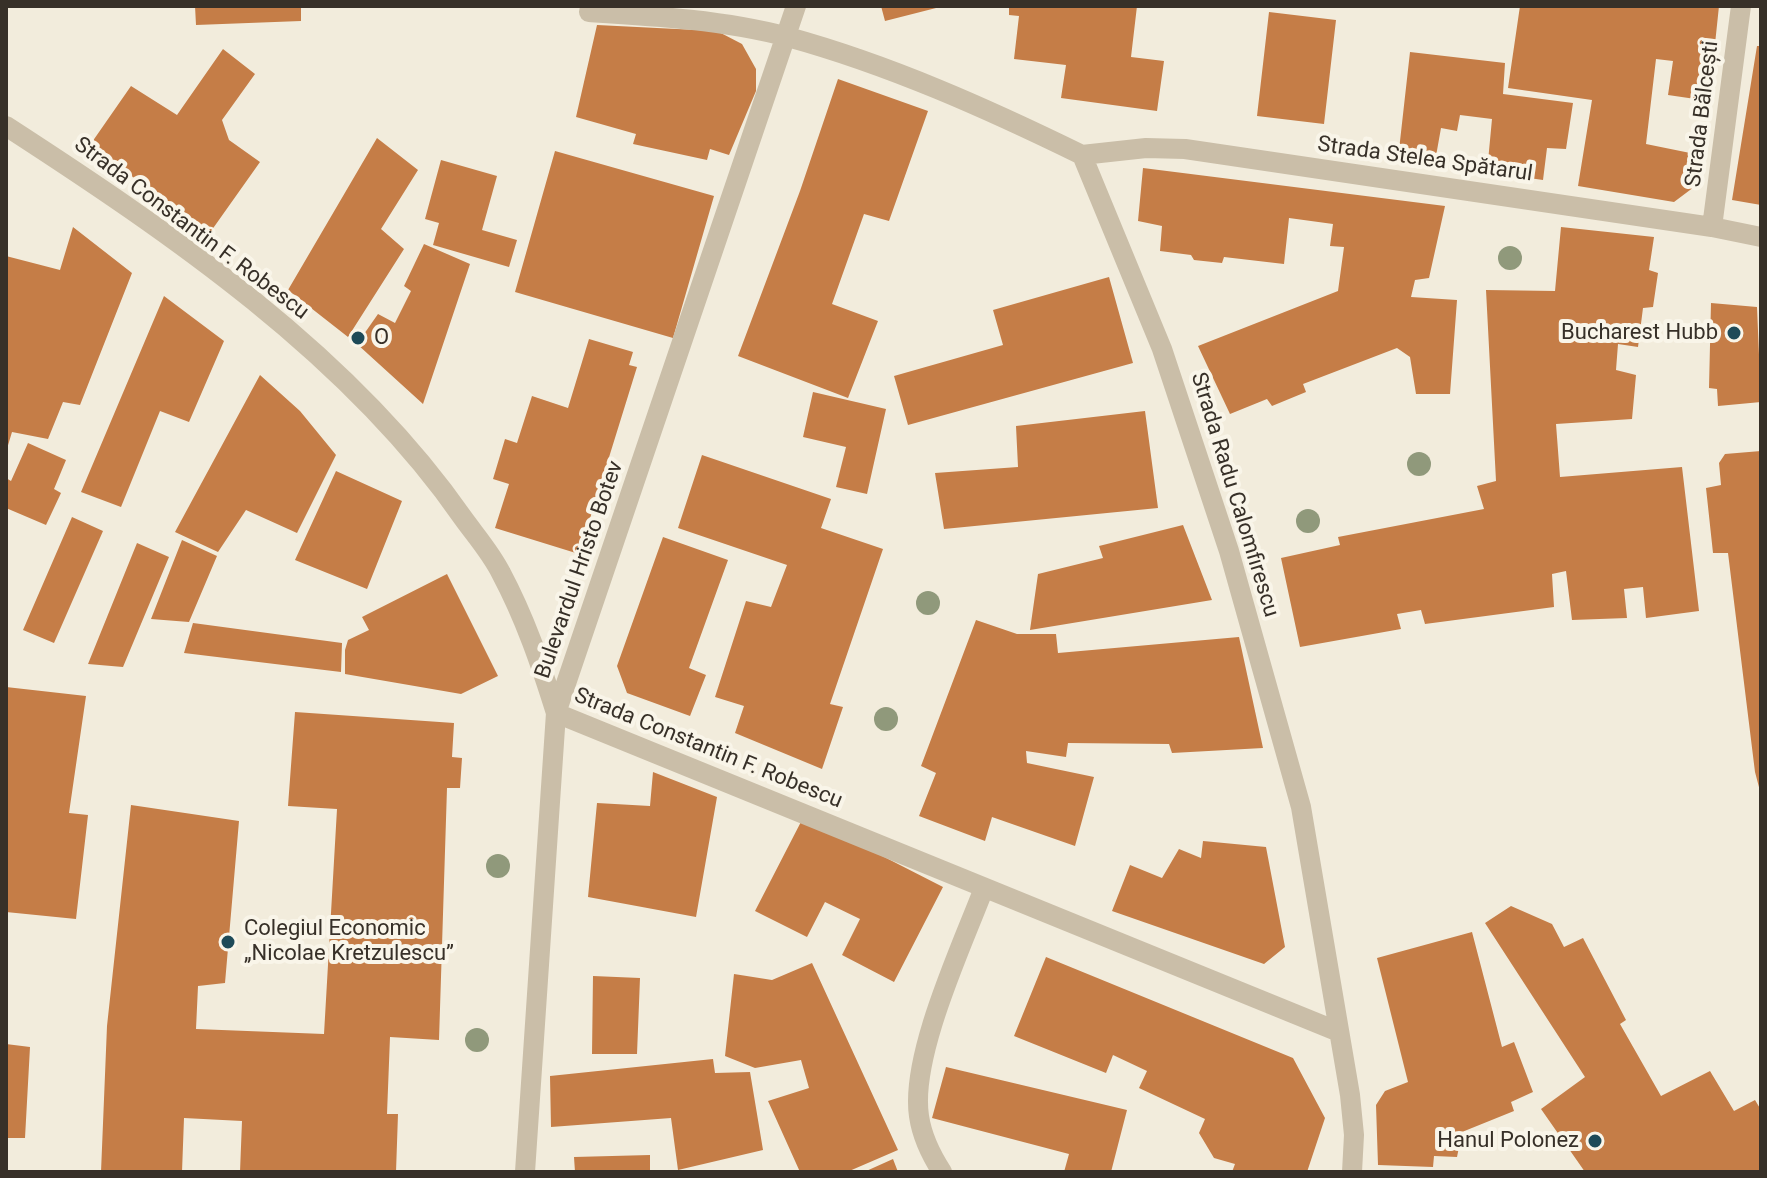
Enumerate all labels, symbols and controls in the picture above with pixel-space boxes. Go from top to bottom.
street label: Strada Bălcești [1681,39,1725,189]
street label: Strada Constantin F. Robescu [68,132,314,326]
street label: Strada Stelea Spătarul [1316,132,1534,188]
place label: Bucharest Hubb [1561,320,1718,346]
marker: Bucharest Hubb [1725,324,1743,342]
place label: O [374,325,389,351]
marker: O [349,329,367,347]
street label: Strada Radu Calomfirescu [1184,370,1284,620]
street label: Bulevardul Hristo Botev [530,458,630,682]
street label: Strada Constantin F. Robescu [570,683,846,815]
place label: Colegiul Economic „Nicolae Kretzulescu” [244,916,454,968]
marker: Colegiul Economic „Nicolae Kretzulescu” [219,933,237,951]
place label: Hanul Polonez [1437,1128,1579,1154]
marker: Hanul Polonez [1586,1132,1604,1150]

